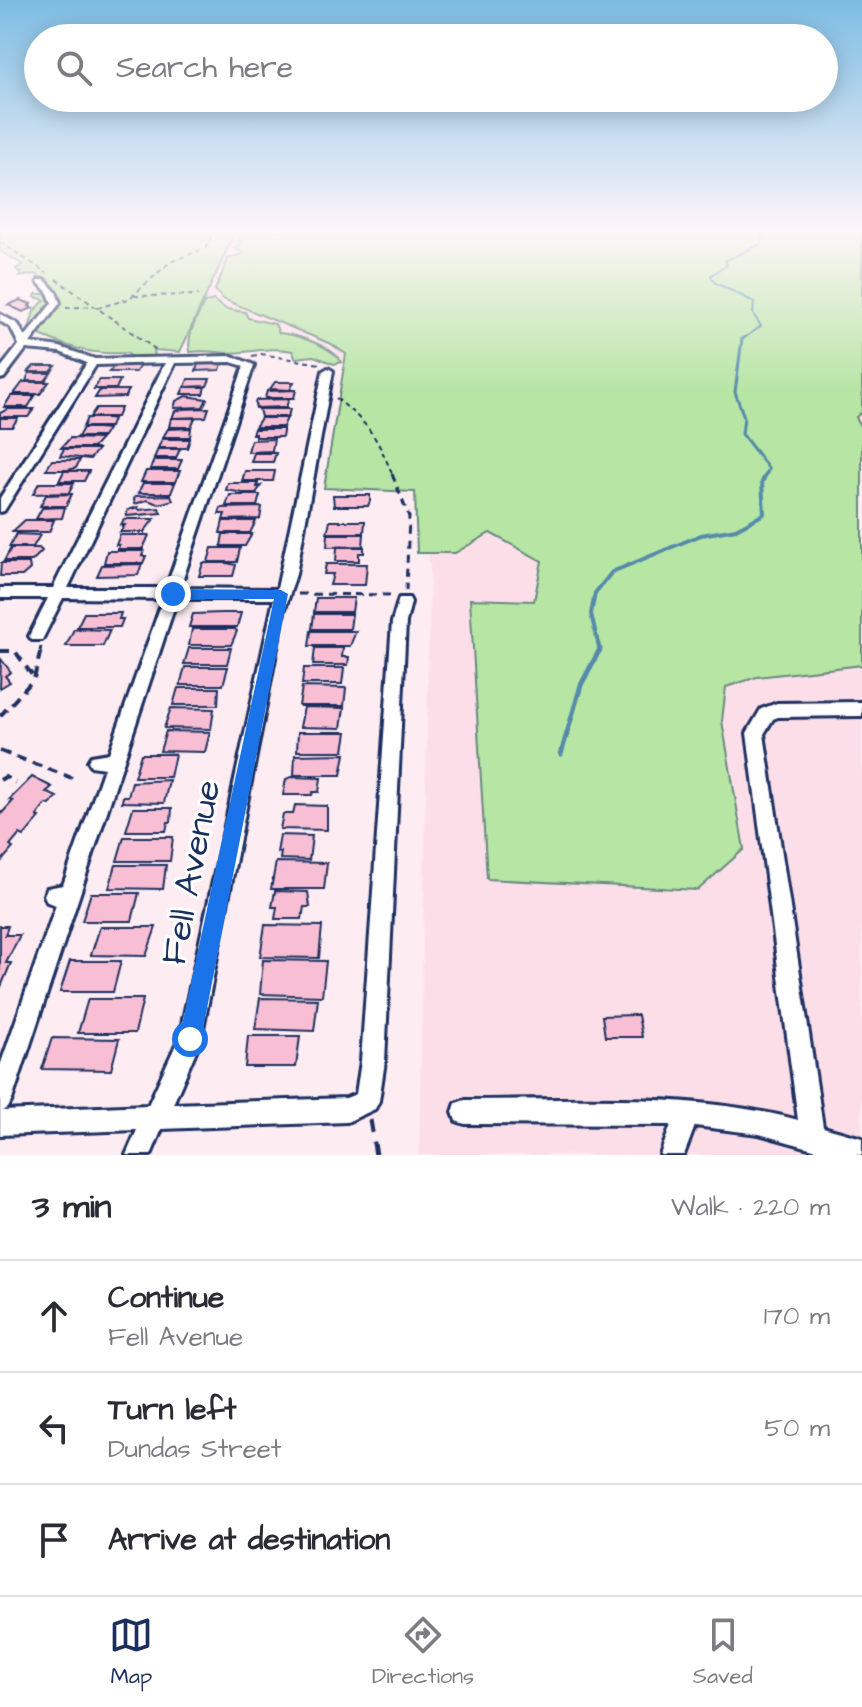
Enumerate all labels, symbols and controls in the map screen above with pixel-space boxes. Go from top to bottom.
search box [24,24,838,112]
icon: search [52,46,96,90]
text: Search here [116,47,293,89]
route end [155,576,191,612]
street label: Fell Avenue [149,776,234,969]
route start [172,1021,208,1057]
text: 3 min [32,1183,112,1231]
text: Walk · 220 m [671,1189,830,1225]
text: Continue [108,1277,224,1319]
icon: ahead [32,1294,76,1338]
text: 170 m [764,1298,830,1334]
text: Fell Avenue [108,1319,243,1355]
text: Turn left [108,1389,236,1431]
icon: left [32,1406,76,1450]
text: 50 m [765,1410,830,1446]
text: Dundas Street [108,1431,281,1467]
icon: arrive [32,1518,76,1562]
text: Arrive at destination [108,1519,390,1561]
tab: Map [109,1613,153,1692]
tab: Directions [372,1613,474,1692]
tab: Saved [693,1613,753,1692]

